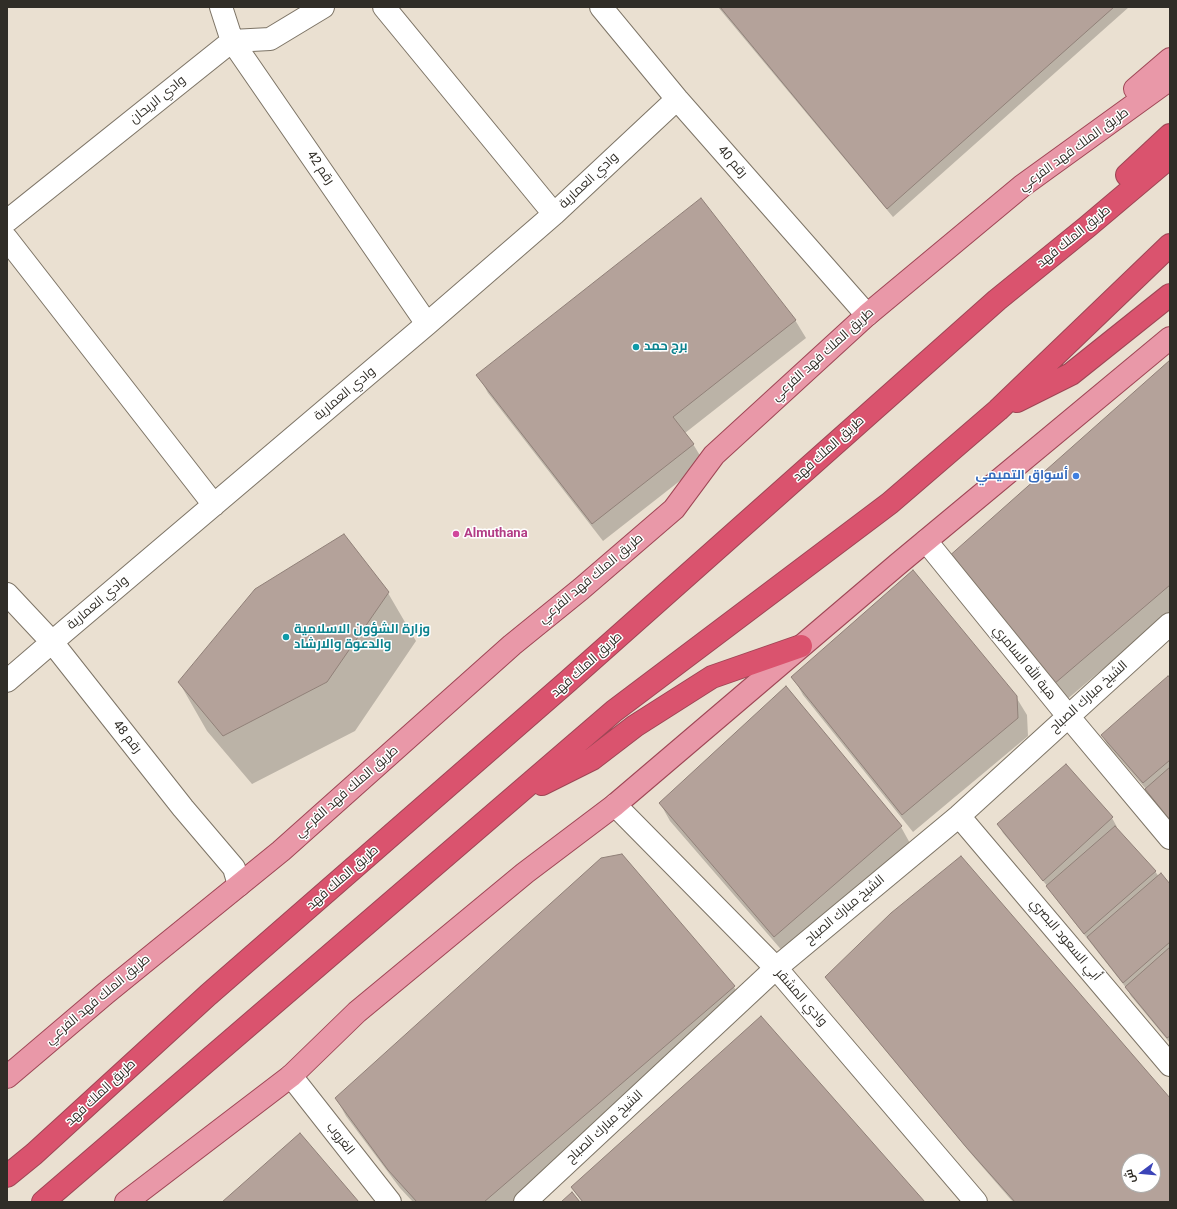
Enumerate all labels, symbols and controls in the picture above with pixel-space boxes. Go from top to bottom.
street label: وادي الريحان [127,73,189,127]
street label: طريق الملك فهد الفرعي [1016,105,1132,195]
street label: رقم 40 [714,143,750,181]
street label: رقم 42 [303,148,337,188]
street label: وادي العمارية [556,150,622,212]
street label: طريق الملك فهد [1034,203,1114,271]
street label: طريق الملك فهد الفرعي [769,305,877,405]
place label: برج حمد [644,339,688,355]
marker: برج حمد [631,342,641,352]
street label: وادي العمارية [311,364,379,424]
street label: طريق الملك فهد [790,413,868,485]
place label: أسواق التميمي [976,468,1068,484]
marker: أسواق التميمي [1071,471,1081,481]
place label: Almuthana [464,526,528,542]
marker: Almuthana [451,529,461,539]
street label: طريق الملك فهد الفرعي [536,531,646,627]
street label: وادي العمارية [64,573,132,633]
place label: وزارة الشؤون الاسلامية والدعوة والارشاد [294,622,430,653]
street label: هبة الله السامري [989,623,1059,703]
street label: طريق الملك فهد [548,629,626,701]
marker: وزارة الشؤون الاسلامية والدعوة والارشاد [281,632,291,642]
street label: الشيخ مبارك الصباح [1047,658,1131,736]
street label: رقم 48 [109,717,145,757]
street label: طريق الملك فهد الفرعي [292,743,402,841]
street label: طريق الملك فهد [304,843,382,913]
street label: الشيخ مبارك الصباح [802,872,888,948]
street label: أبي السعود البصري [1026,896,1104,984]
street label: طريق الملك فهد الفرعي [43,952,153,1048]
street label: وادي المشقر [772,966,830,1030]
street label: طريق الملك فهد [63,1057,139,1129]
street label: الشيخ مبارك الصباح [563,1087,647,1167]
street label: الغروب [323,1120,357,1158]
north arrow [1121,1153,1161,1193]
text: ش [1122,1168,1138,1185]

